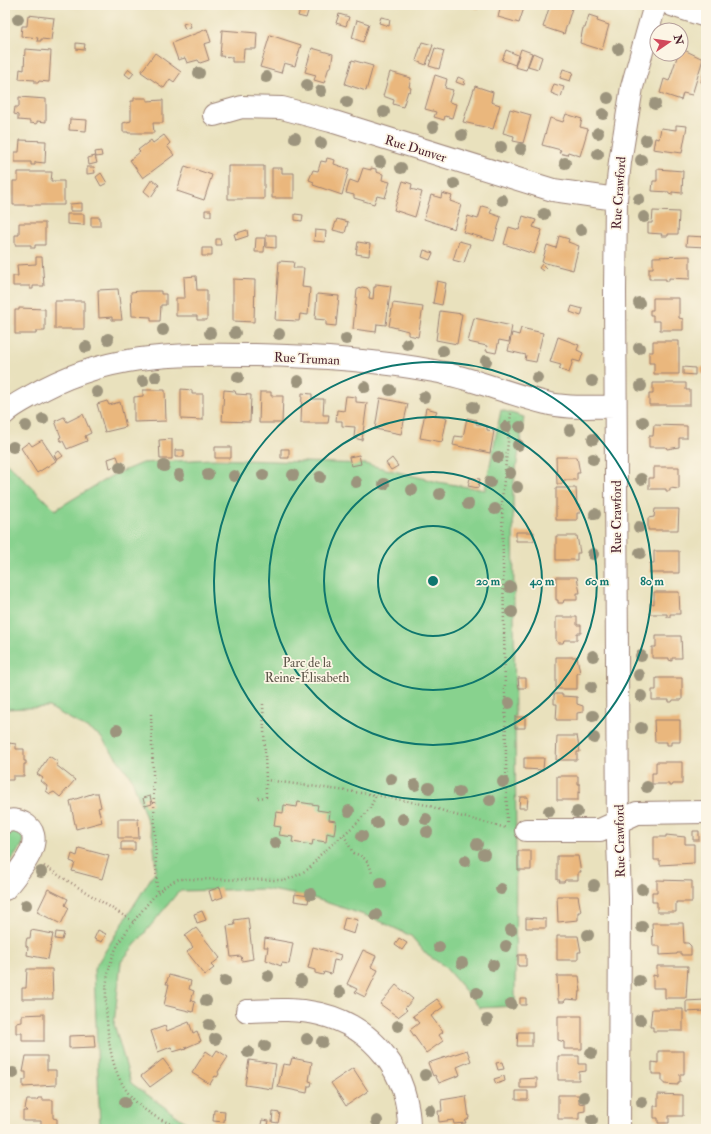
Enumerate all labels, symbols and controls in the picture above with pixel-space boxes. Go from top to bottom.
north arrow [649,22,689,62]
text: N [671,33,686,47]
street label: Rue Dunver [383,132,449,166]
street label: Rue Crawford [608,155,630,230]
street label: Rue Truman [274,349,341,369]
street label: Rue Crawford [609,480,625,554]
centre of rings [426,574,440,588]
text: 20 m [476,574,501,589]
text: 40 m [529,574,555,589]
text: 60 m [585,574,610,589]
text: 80 m [640,574,664,589]
park label: Parc de la Reine-Élisabeth [265,655,349,686]
street label: Rue Crawford [611,804,629,878]

